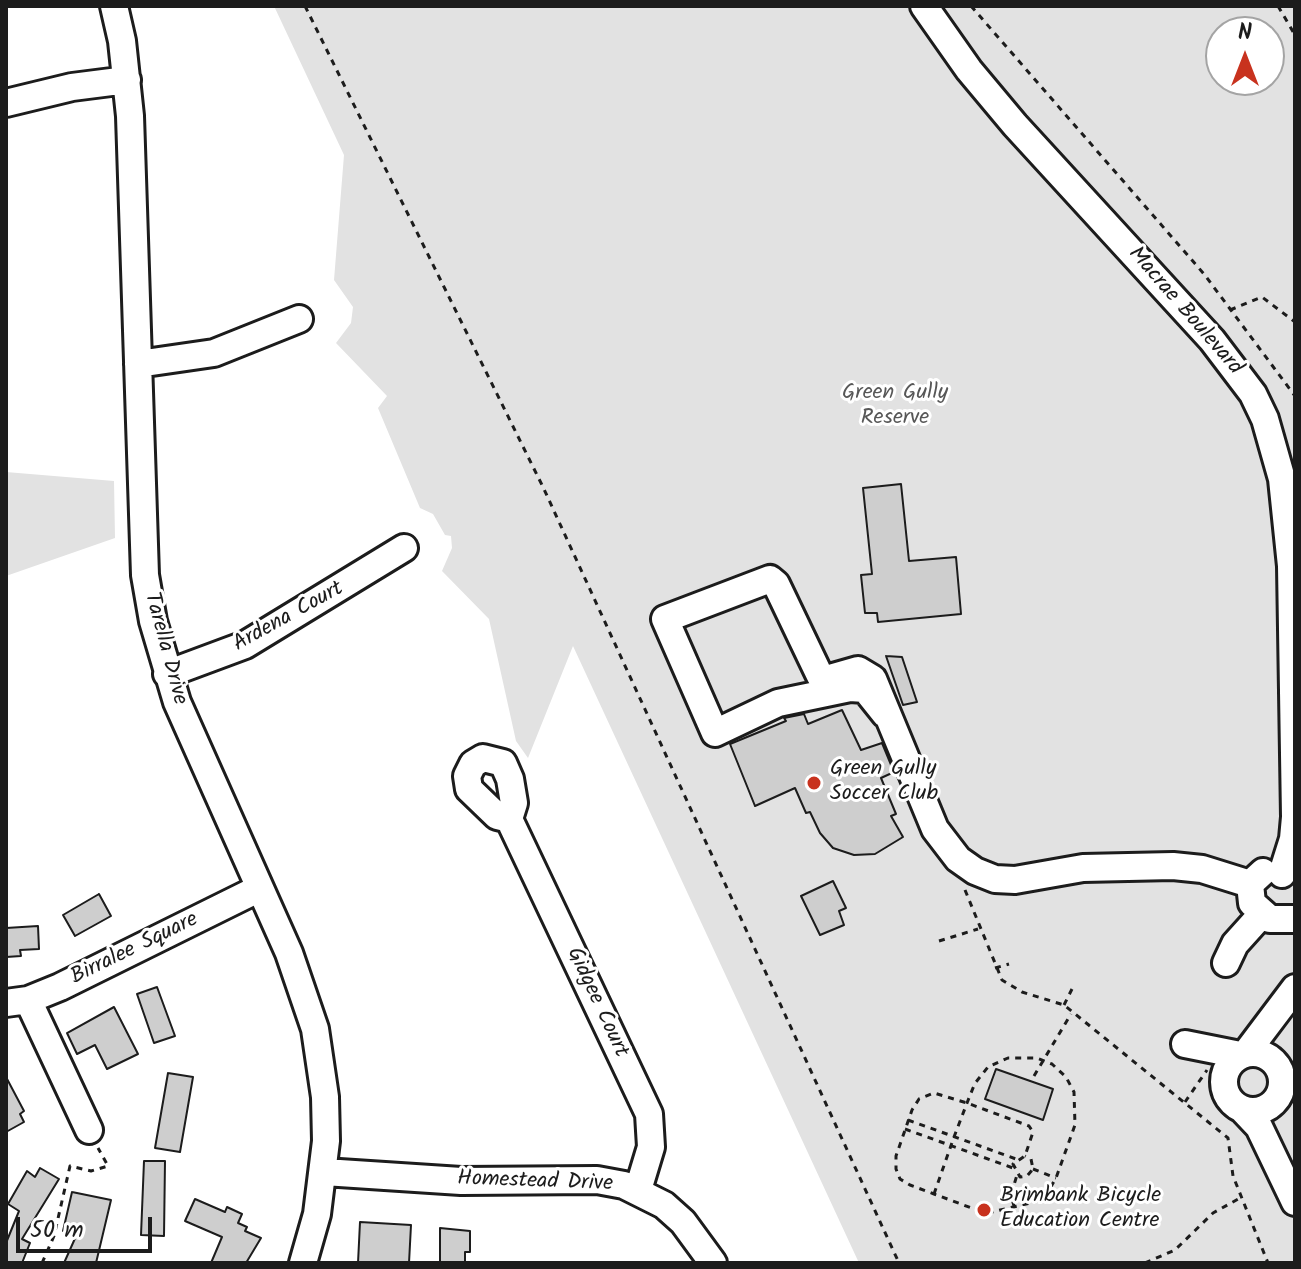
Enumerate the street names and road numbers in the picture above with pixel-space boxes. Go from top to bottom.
street label: Macrae Boulevard [1121,242,1247,382]
street label: Ardena Court [229,577,349,659]
street label: Tarella Drive [136,590,192,708]
street label: Birralee Square [67,908,203,992]
street label: Gidgee Court [559,944,633,1062]
street label: Homestead Drive [457,1167,613,1199]

